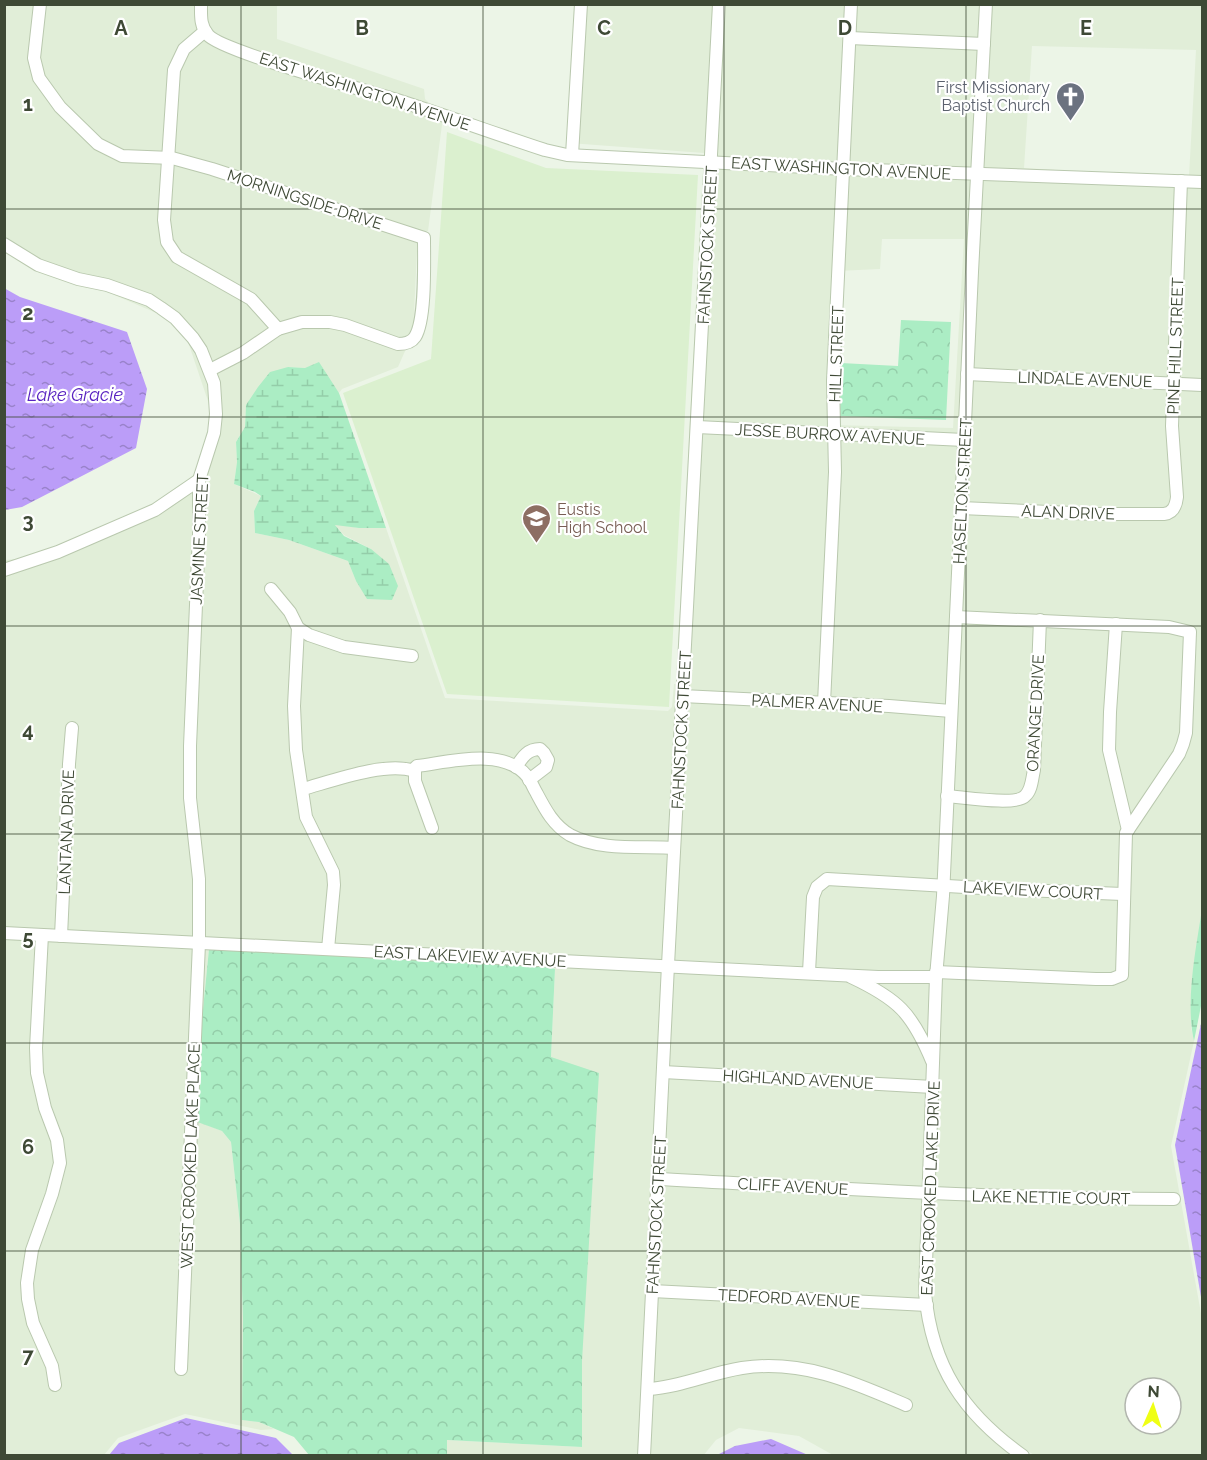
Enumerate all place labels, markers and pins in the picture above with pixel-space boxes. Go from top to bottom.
place label: First Missionary Baptist Church [936,78,1050,115]
church icon: First Missionary Baptist Church [1055,80,1087,122]
place label: Eustis High School [557,500,647,537]
school or university icon: Eustis High School [520,502,552,544]

